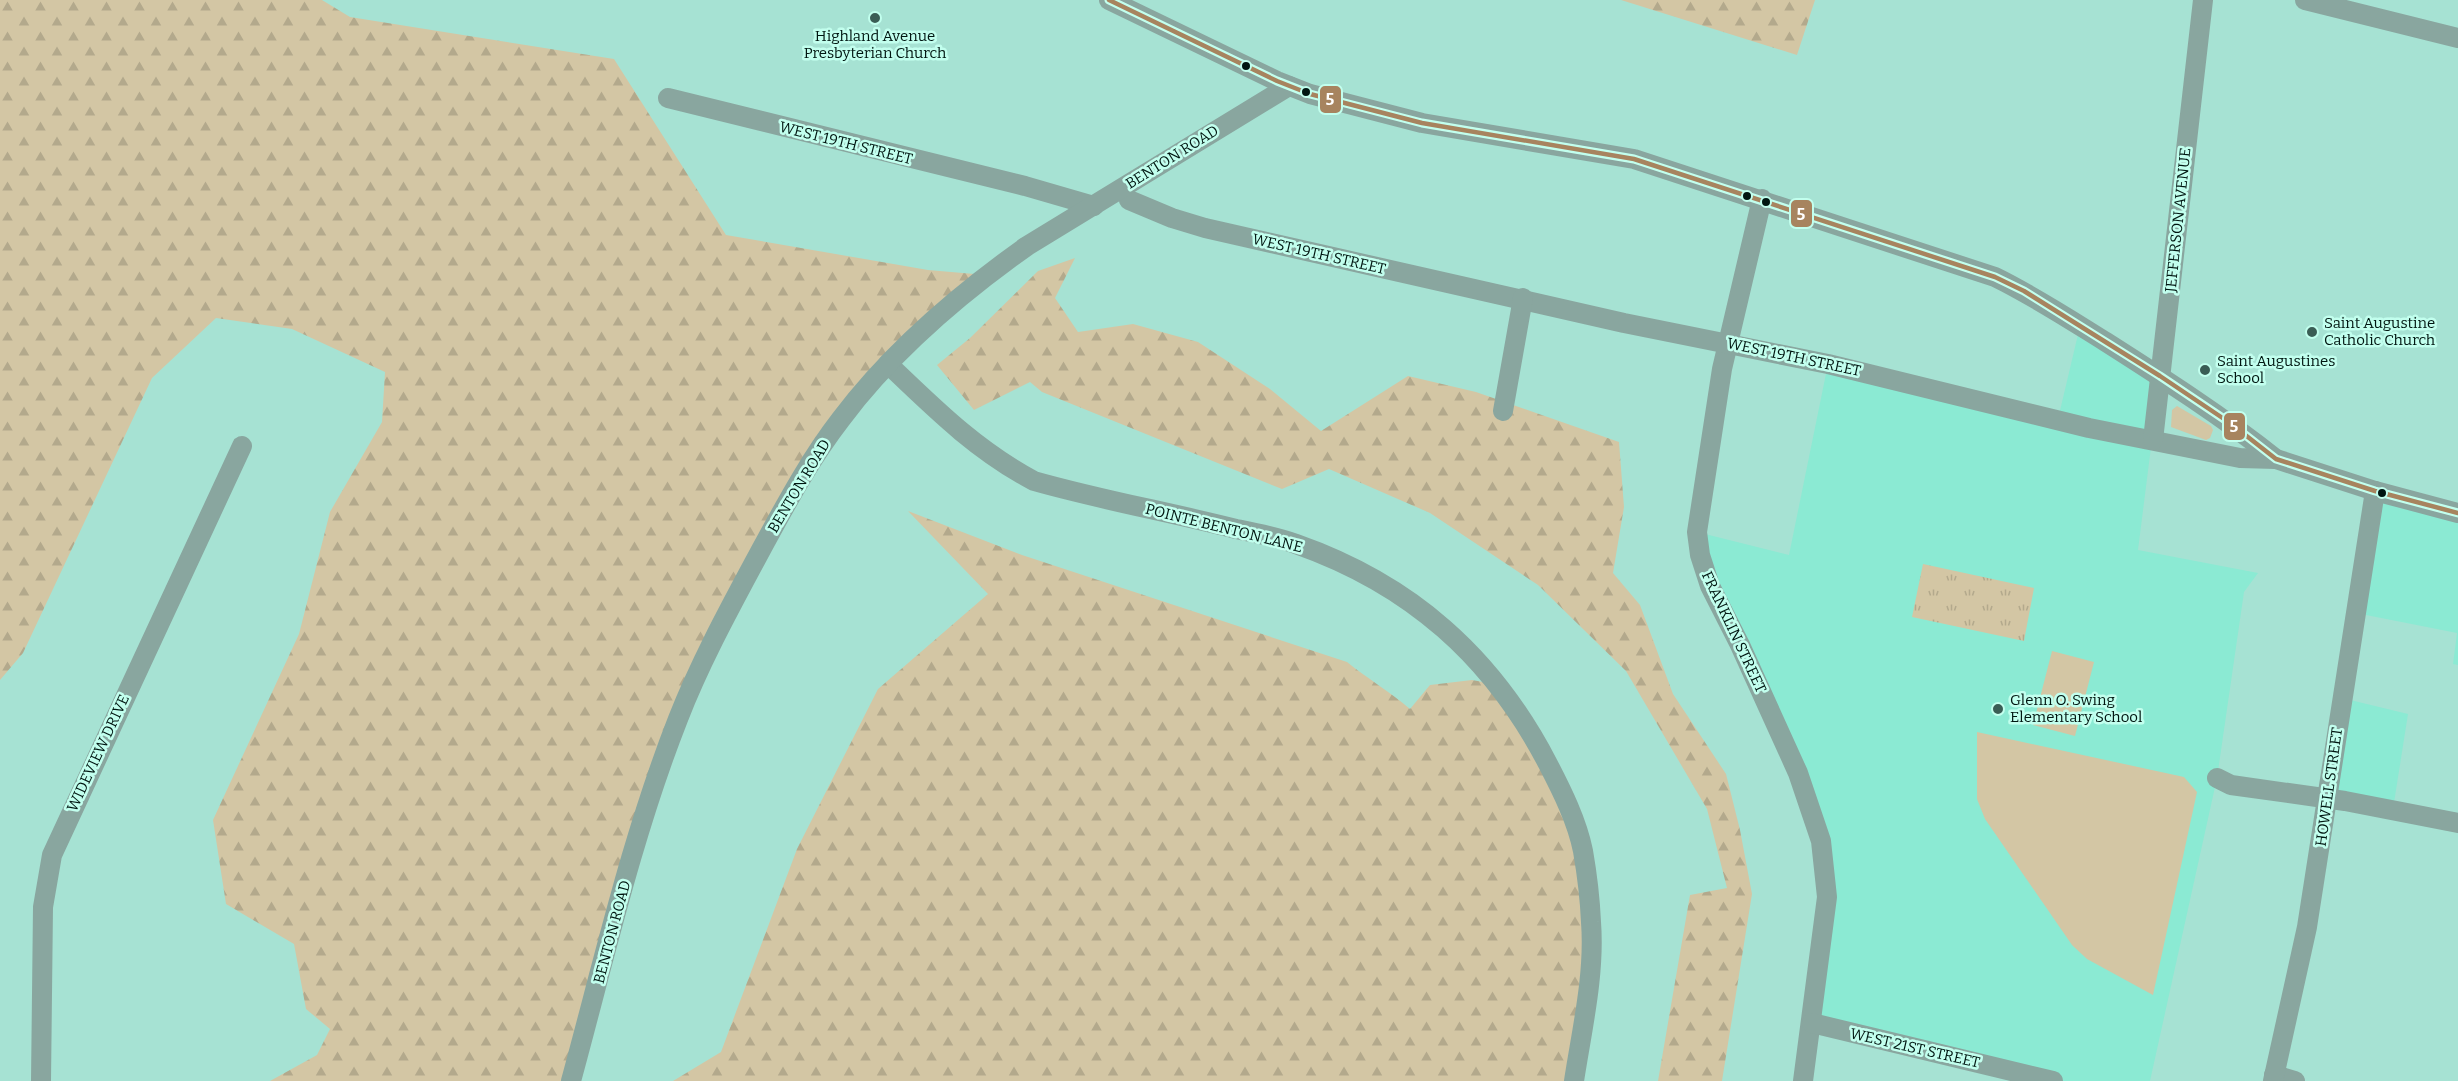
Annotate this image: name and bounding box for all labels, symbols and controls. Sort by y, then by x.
marker: Highland Avenue Presbyterian Church [868,11,882,25]
place label: Highland Avenue Presbyterian Church [804,27,947,62]
unlabelled marker [1240,60,1252,72]
line badge: 5 [1319,85,1342,114]
unlabelled marker [1300,86,1312,98]
text: 5 [1326,90,1335,109]
street label: WEST 19TH STREET [778,118,915,168]
street label: BENTON ROAD [1122,121,1222,193]
street label: JEFFERSON AVENUE [2161,147,2195,294]
unlabelled marker [1741,190,1753,202]
unlabelled marker [1760,196,1772,208]
line badge: 5 [1790,199,1813,228]
text: 5 [1797,205,1806,224]
street label: WEST 19TH STREET [1250,230,1388,278]
place label: Saint Augustine Catholic Church [2324,314,2436,349]
marker: Saint Augustine Catholic Church [2305,325,2319,339]
street label: WEST 19TH STREET [1725,334,1863,380]
place label: Saint Augustines School [2217,352,2335,387]
marker: Saint Augustines School [2198,363,2212,377]
line badge: 5 [2223,412,2246,441]
text: 5 [2230,417,2239,436]
street label: BENTON ROAD [764,436,834,536]
unlabelled marker [2376,487,2388,499]
street label: POINTE BENTON LANE [1143,500,1305,556]
street label: FRANKLIN STREET [1698,568,1770,696]
place label: Glenn O. Swing Elementary School [2010,691,2142,726]
street label: WIDEVIEW DRIVE [63,692,133,814]
marker: Glenn O. Swing Elementary School [1991,702,2005,716]
street label: HOWELL STREET [2312,726,2346,848]
street label: BENTON ROAD [590,879,634,985]
street label: WEST 21ST STREET [1848,1024,1982,1072]

